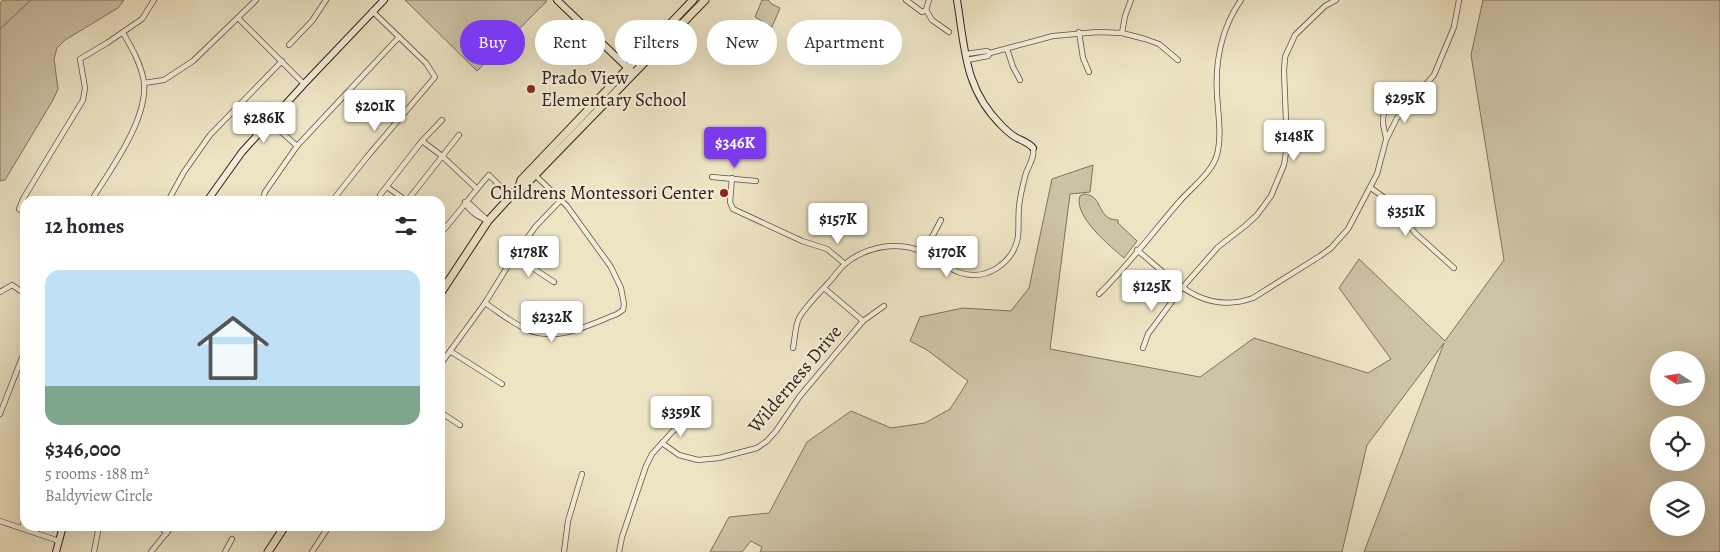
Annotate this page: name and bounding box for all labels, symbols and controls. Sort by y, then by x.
chip: Buy [460,20,525,65]
chip: Rent [535,20,605,65]
chip: Filters [615,20,697,65]
chip: New [707,20,777,65]
chip: Apartment [787,20,902,65]
place label: Prado View Elementary School [541,65,687,113]
pin: $295K [1370,82,1440,124]
marker: Prado View Elementary School [525,83,537,95]
text: $295K [1385,87,1425,109]
pin: $201K [340,90,410,132]
text: $201K [355,95,395,117]
pin: $286K [229,102,299,144]
text: $286K [244,107,284,129]
pin: $148K [1259,120,1329,162]
text: $148K [1275,125,1313,147]
pin: $346K [700,126,770,169]
text: $346K [715,132,755,154]
place label: Childrens Montessori Center [490,180,714,206]
marker: Childrens Montessori Center [718,187,730,199]
pin: $351K [1371,194,1441,237]
text: $351K [1387,200,1425,222]
pin: $157K [803,202,873,245]
text: $157K [819,208,857,230]
text: 12 homes [45,212,124,240]
icon: filters [392,212,420,240]
pin: $178K [494,236,564,278]
pin: $170K [912,236,982,278]
text: $178K [510,241,548,263]
text: $170K [928,241,966,263]
pin: $125K [1117,270,1187,312]
text: $125K [1133,275,1171,297]
pin: $232K [517,300,587,343]
icon: home [188,303,278,393]
text: $232K [532,306,572,328]
street label: Wilderness Drive [741,319,848,439]
north arrow [1650,351,1705,406]
map controls [1650,351,1705,536]
pin: $359K [646,396,716,438]
text: $359K [661,401,701,423]
button: locate [1650,416,1705,471]
text: $346,000 [45,435,121,463]
text: 5 rooms · 188 m² [45,463,149,485]
button: layers [1650,481,1705,536]
text: Baldyview Circle [45,485,153,507]

